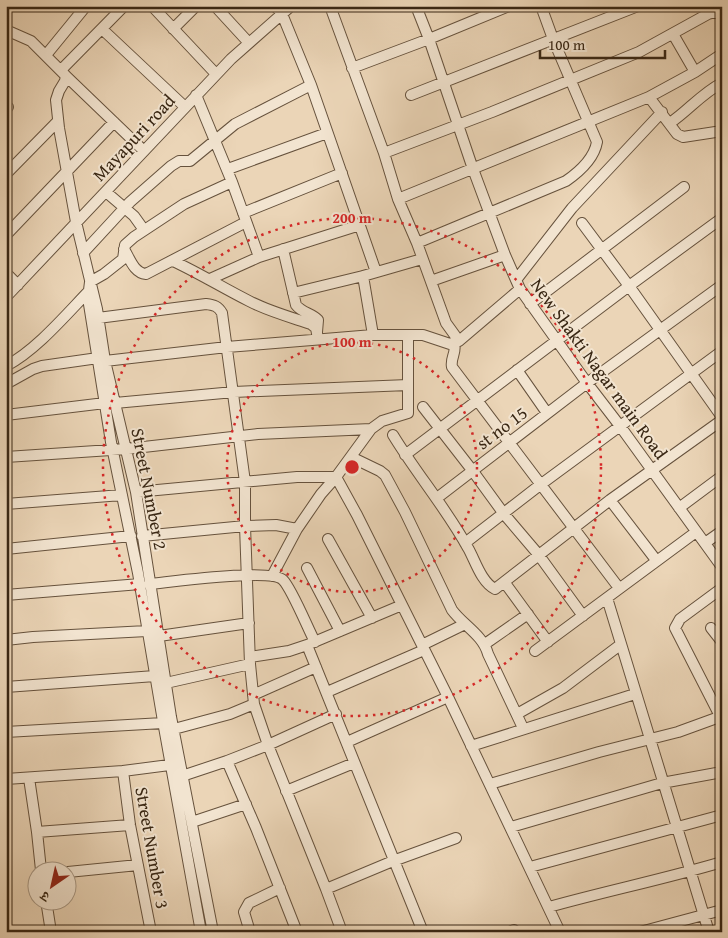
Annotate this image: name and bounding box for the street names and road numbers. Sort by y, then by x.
street label: Mayapuri road [86,88,182,187]
street label: New Shakti Nagar main Road [524,273,675,465]
street label: st no 15 [470,399,533,456]
street label: Street Number 2 [124,426,175,552]
street label: Street Number 3 [128,785,177,911]

